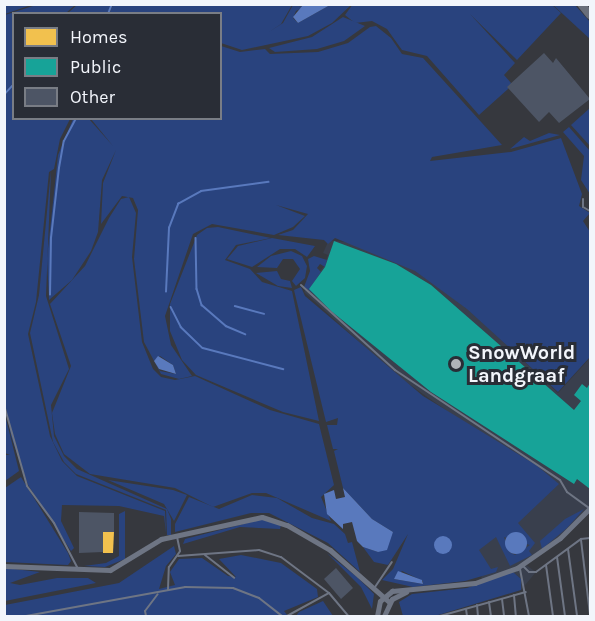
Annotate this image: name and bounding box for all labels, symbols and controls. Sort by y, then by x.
legend [12,12,222,120]
text: Homes [70,26,127,48]
text: Public [70,56,121,78]
text: Other [70,86,115,108]
place label: SnowWorld Landgraaf [468,340,575,387]
marker: SnowWorld Landgraaf [449,357,463,371]

